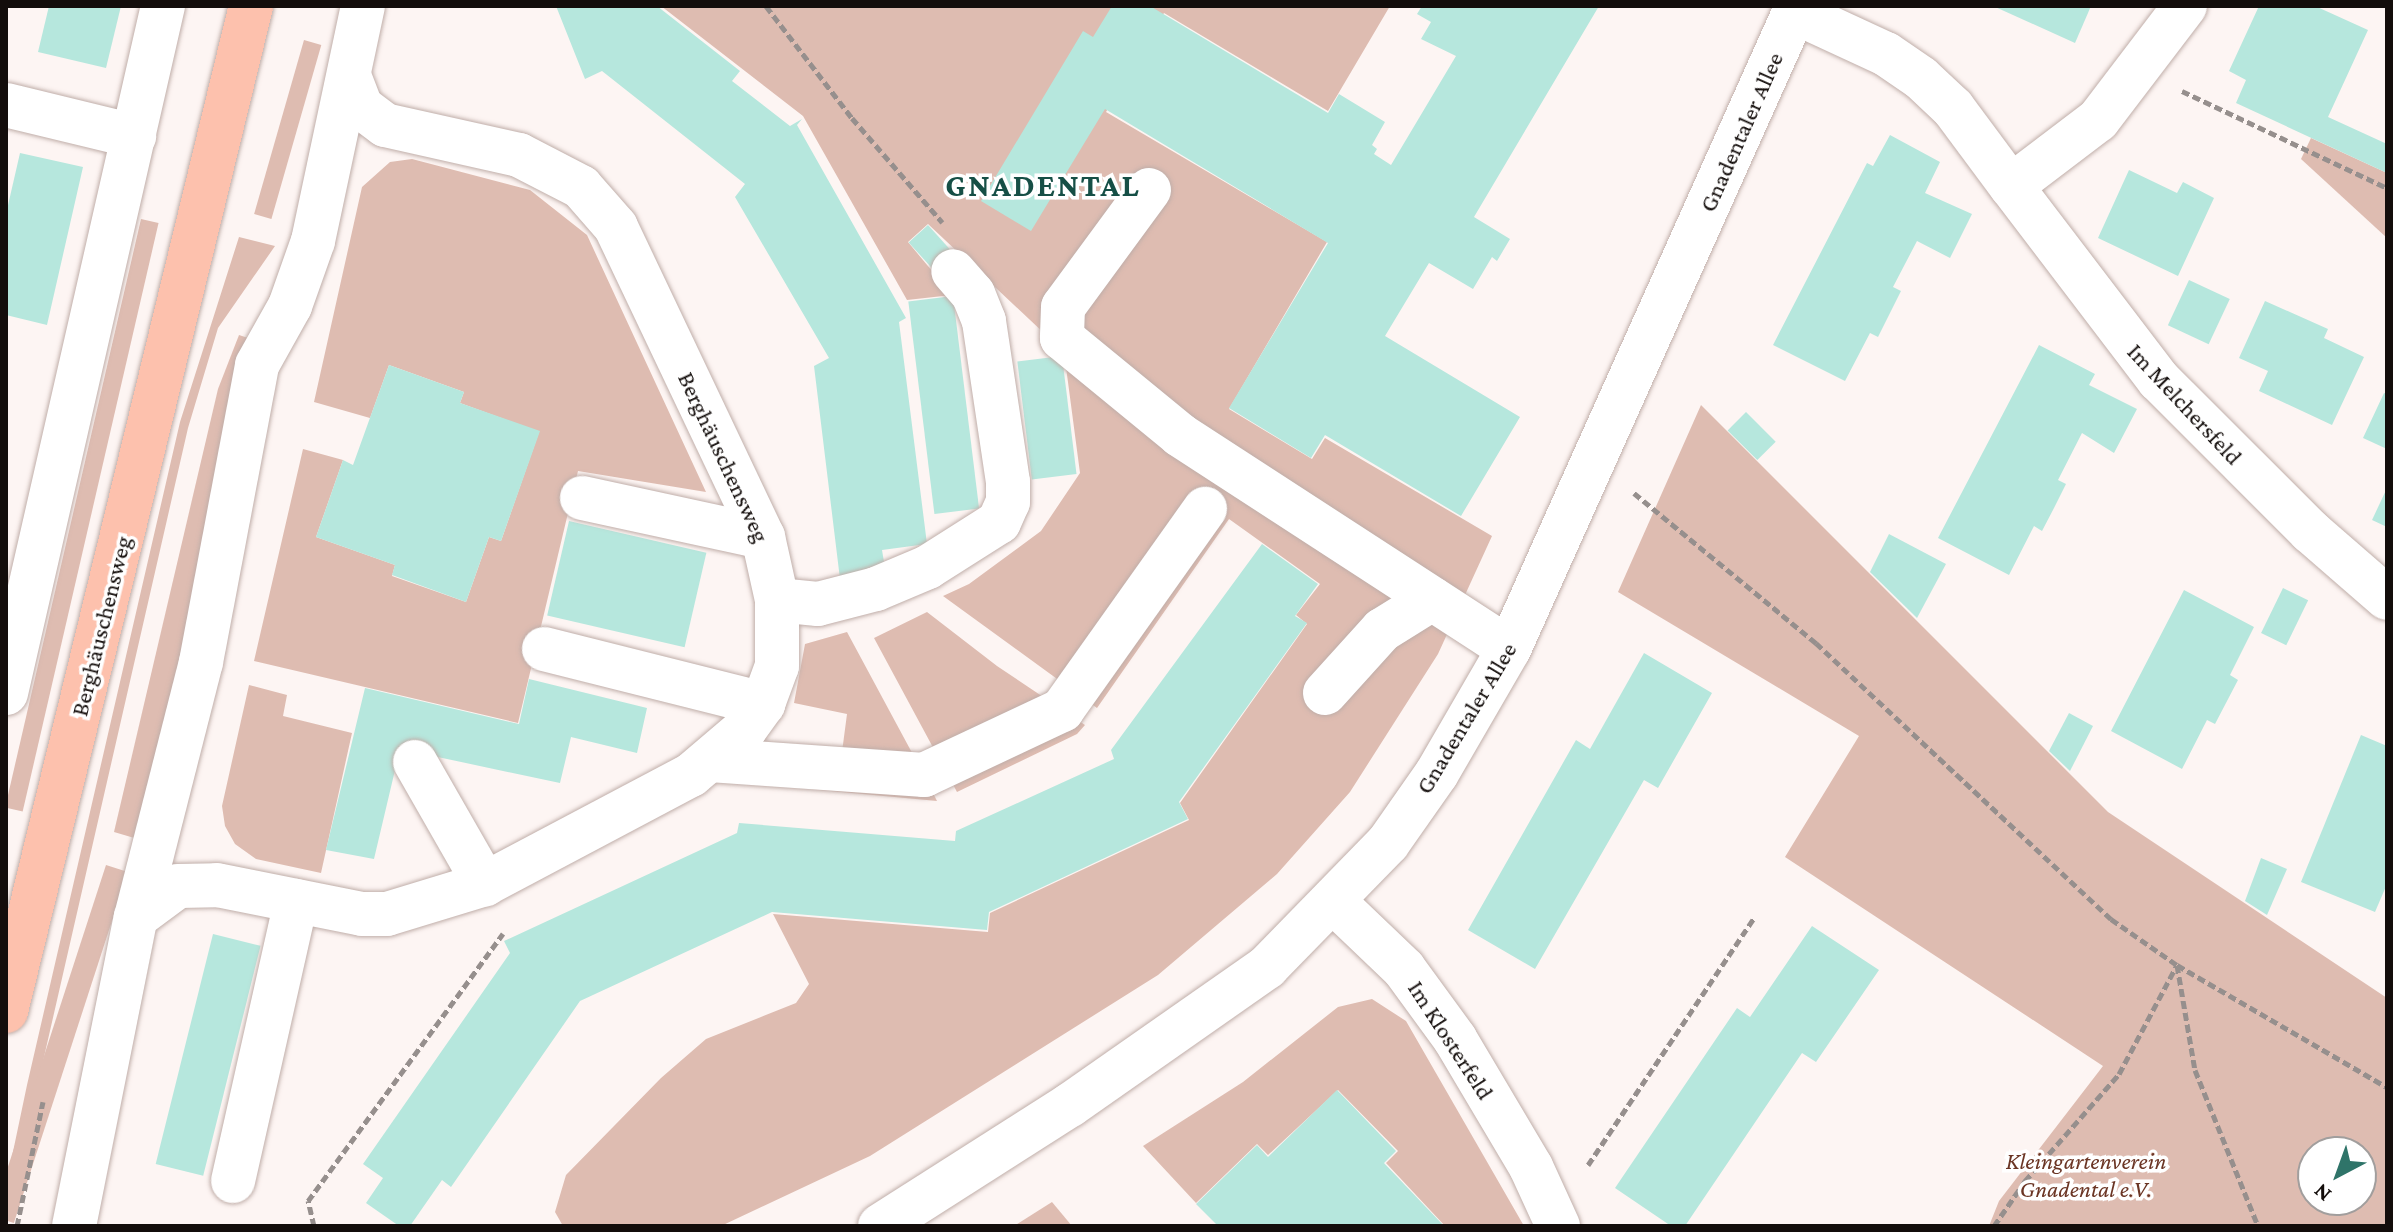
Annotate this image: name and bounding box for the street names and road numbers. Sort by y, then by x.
street label: Gnadentaler Allee [1693,48,1789,216]
street label: Im Melchersfeld [2121,337,2249,471]
street label: Berghäuschensweg [672,367,776,547]
street label: Berghäuschensweg [65,533,137,719]
street label: Gnadentaler Allee [1410,637,1522,799]
street label: Im Klosterfeld [1402,975,1500,1105]

